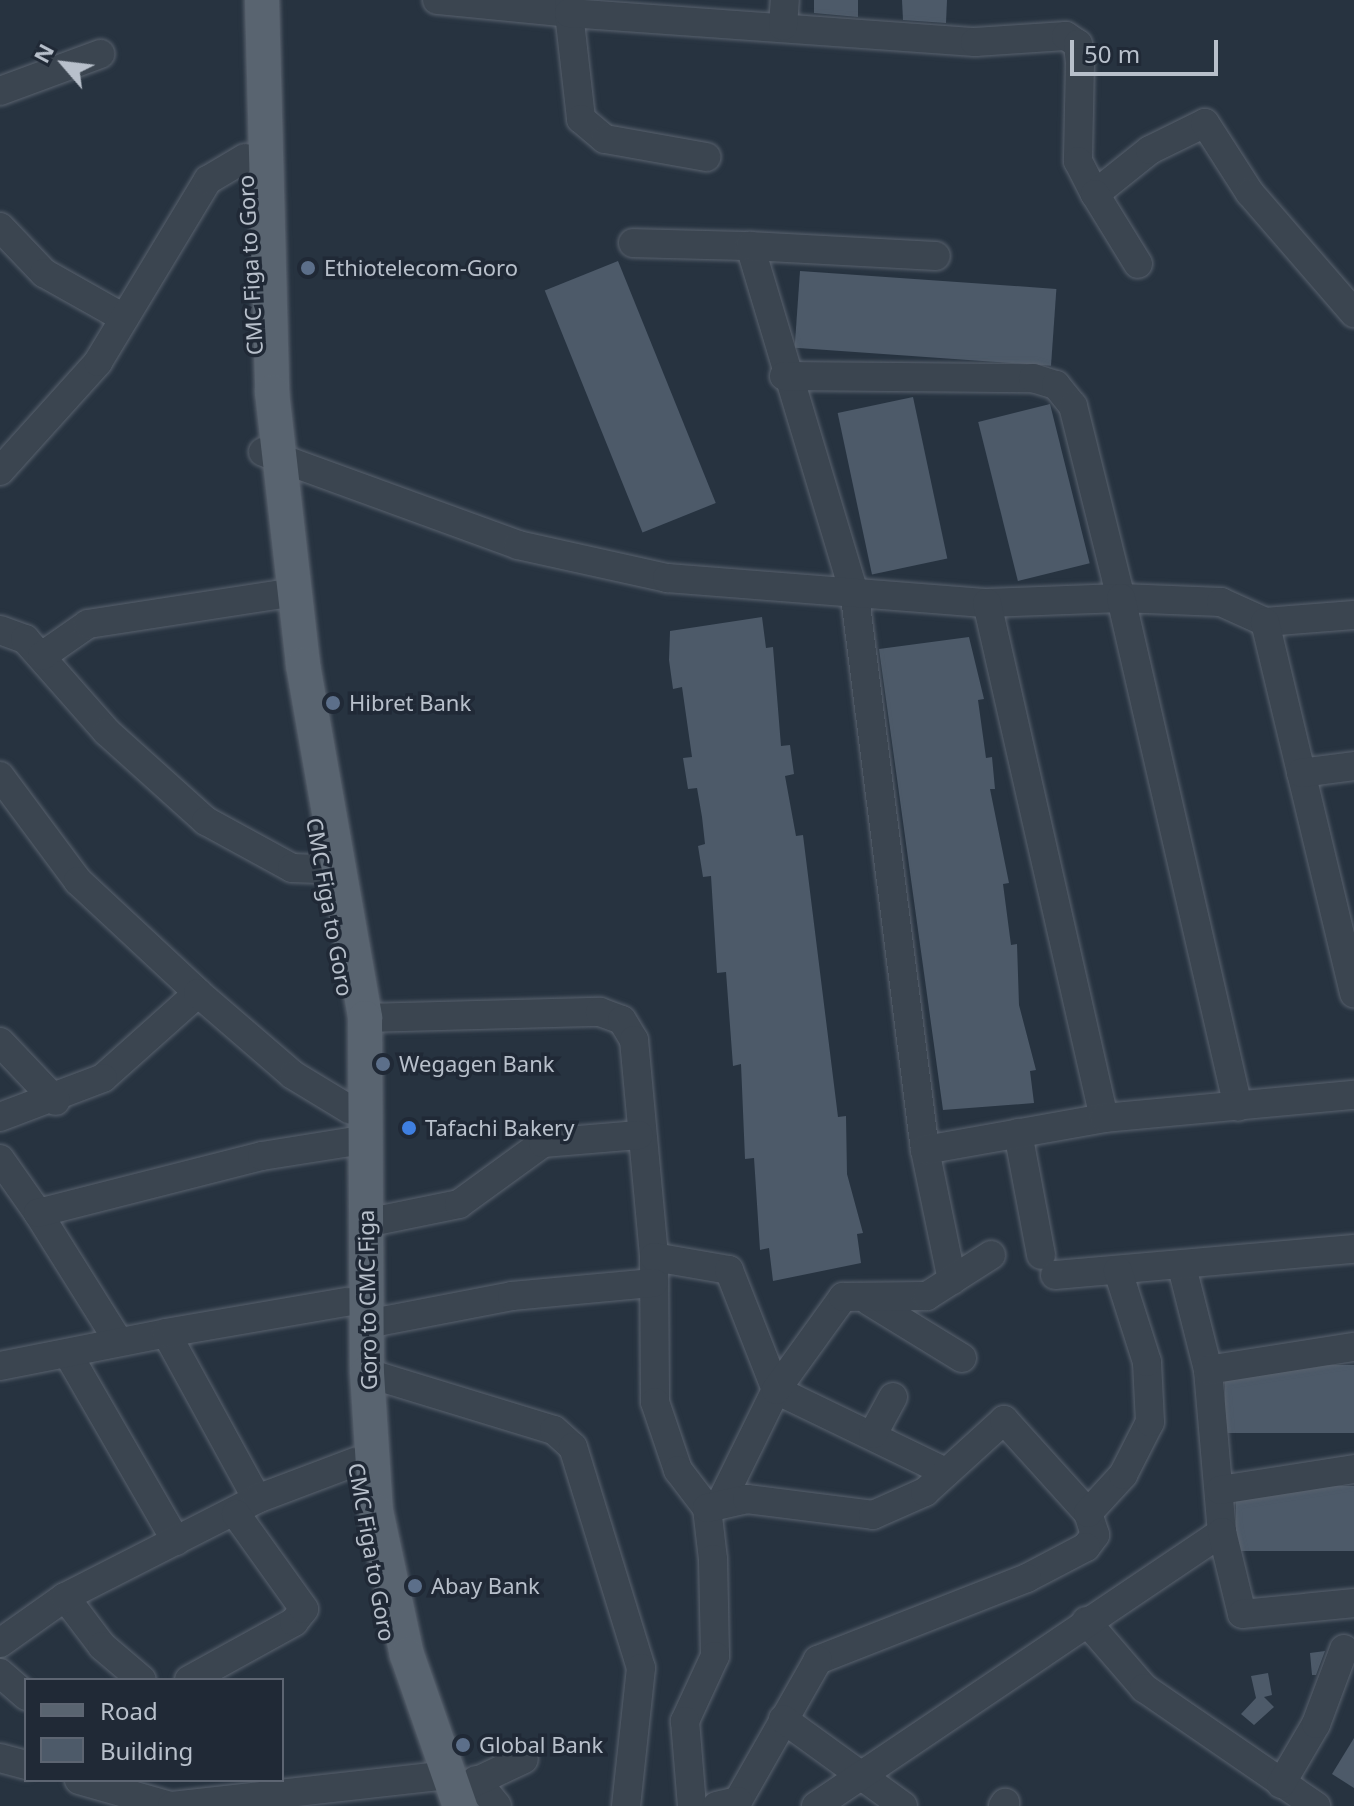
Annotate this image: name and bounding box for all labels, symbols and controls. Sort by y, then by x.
north arrow [24,24,104,104]
scale bar [1074,24,1222,74]
text: 50 m [1084,37,1140,70]
text: N [25,38,60,68]
street label: CMC Figa to Goro [232,174,268,356]
place label: Ethiotelecom-Goro [324,255,518,281]
marker: Ethiotelecom-Goro [299,259,317,277]
place label: Hibret Bank [349,690,471,716]
marker: Hibret Bank [324,694,342,712]
street label: CMC Figa to Goro [301,816,359,998]
place label: Wegagen Bank [399,1051,555,1077]
marker: Wegagen Bank [374,1055,392,1073]
place label: Tafachi Bakery [425,1115,574,1141]
marker: Tafachi Bakery [400,1119,418,1137]
street label: Goro to CMC Figa [352,1210,382,1390]
street label: CMC Figa to Goro [343,1461,401,1643]
place label: Abay Bank [431,1573,540,1599]
marker: Abay Bank [406,1577,424,1595]
legend [24,1678,284,1782]
text: Road [100,1694,158,1727]
place label: Global Bank [479,1732,603,1758]
text: Building [100,1734,193,1767]
marker: Global Bank [454,1736,472,1754]

